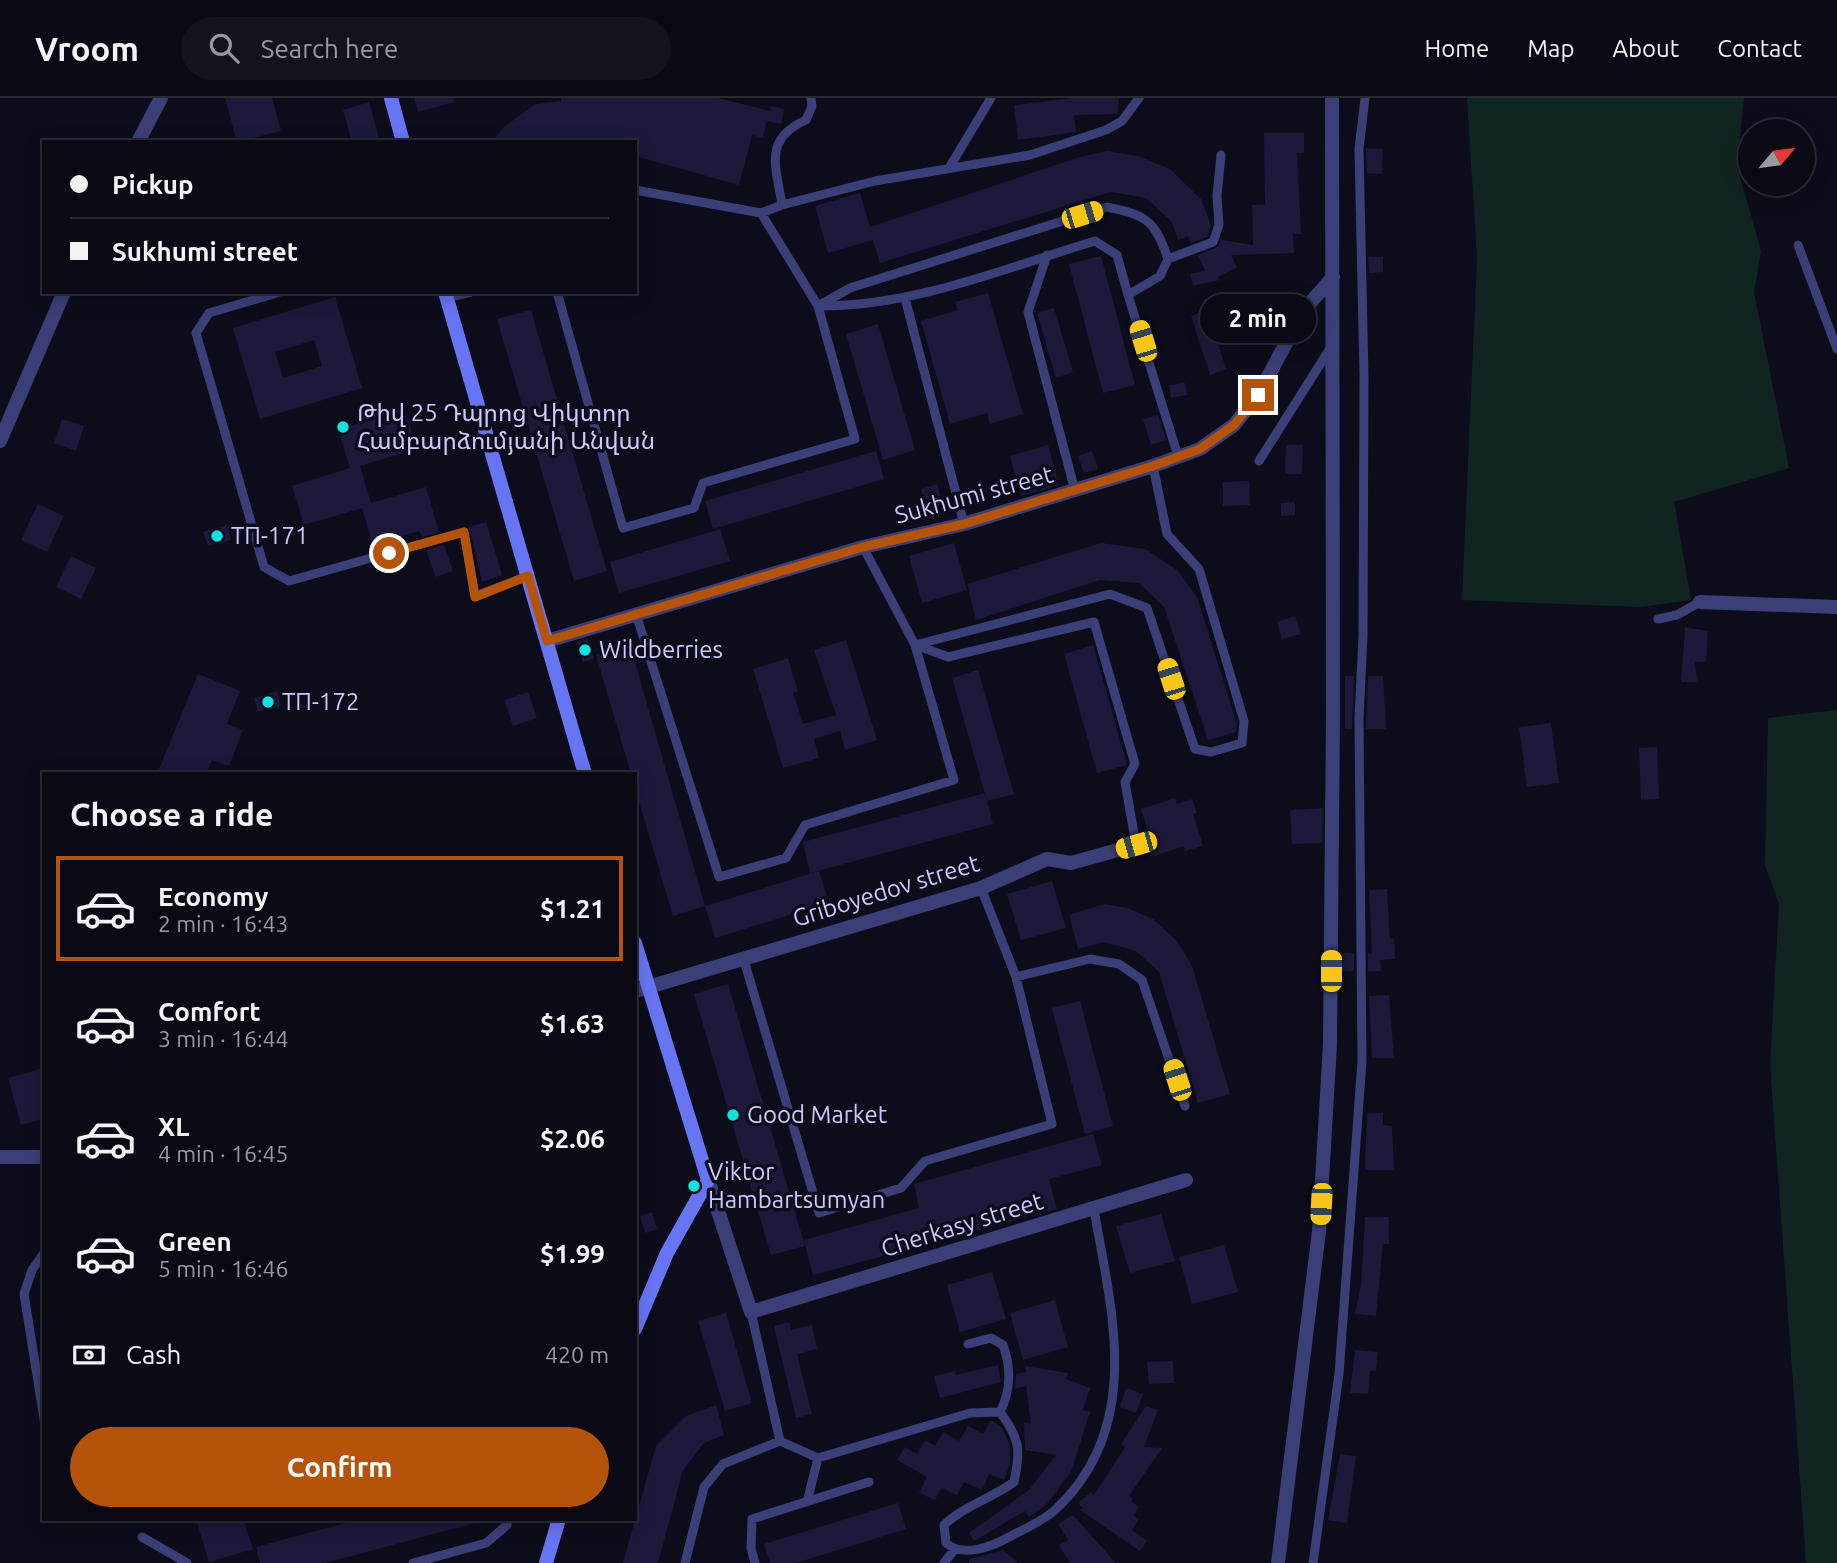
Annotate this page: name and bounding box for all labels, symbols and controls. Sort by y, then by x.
search box [181,17,671,80]
icon: search [205,29,243,67]
text: Vroom [35,30,139,67]
text: Search here [261,34,398,63]
text: Home [1424,35,1489,62]
text: Map [1527,35,1574,62]
text: About [1612,35,1679,62]
text: Contact [1717,35,1802,62]
north arrow [1738,119,1815,196]
map controls [1738,119,1815,196]
text: Pickup [112,170,194,199]
car [1059,199,1106,231]
text: Sukhumi street [112,237,298,266]
callout: 2 min [1200,294,1316,342]
text: 2 min [1229,306,1287,331]
car [1127,318,1160,364]
route end [1242,379,1274,411]
place label: Թիվ 25 Դպրոց Վիկտոր Համբարձումյանի Անվան [357,399,655,455]
marker: Թիվ 25 Դպրոց Վիկտոր Համբարձումյանի Անվան [335,419,351,435]
street label: Sukhumi street [892,460,1056,529]
place label: ТП-171 [231,522,308,549]
marker: ТП-171 [209,528,225,544]
route start [373,537,405,569]
place label: Wildberries [599,636,723,663]
marker: Wildberries [577,642,593,658]
car [1155,656,1188,702]
place label: ТП-172 [282,688,359,715]
marker: ТП-172 [260,694,276,710]
text: Choose a ride [70,796,273,832]
car [1113,829,1160,861]
street label: Griboyedov street [789,849,983,932]
icon: car [74,877,137,940]
text: Economy [158,882,268,911]
text: $1.21 [540,894,605,923]
text: 2 min · 16:43 [158,911,289,936]
car [1321,950,1342,992]
icon: car [74,992,137,1055]
text: Comfort [158,997,261,1026]
text: $1.63 [540,1009,605,1038]
text: 3 min · 16:44 [158,1026,289,1051]
car [1161,1057,1194,1103]
place label: Good Market [747,1101,888,1128]
icon: car [74,1107,137,1170]
marker: Good Market [725,1107,741,1123]
text: XL [158,1112,189,1141]
text: $2.06 [540,1124,605,1153]
text: 4 min · 16:45 [158,1141,289,1166]
place label: Viktor Hambartsumyan [708,1158,885,1213]
marker: Viktor Hambartsumyan [686,1178,702,1194]
car [1310,1182,1333,1226]
street label: Cherkasy street [878,1187,1046,1262]
icon: car [74,1222,137,1285]
text: Green [158,1227,232,1256]
text: $1.99 [540,1239,605,1268]
text: 5 min · 16:46 [158,1256,289,1281]
icon: cash [70,1336,108,1374]
text: Cash [126,1340,181,1369]
text: 420 m [545,1342,609,1367]
button: Confirm [70,1427,609,1507]

